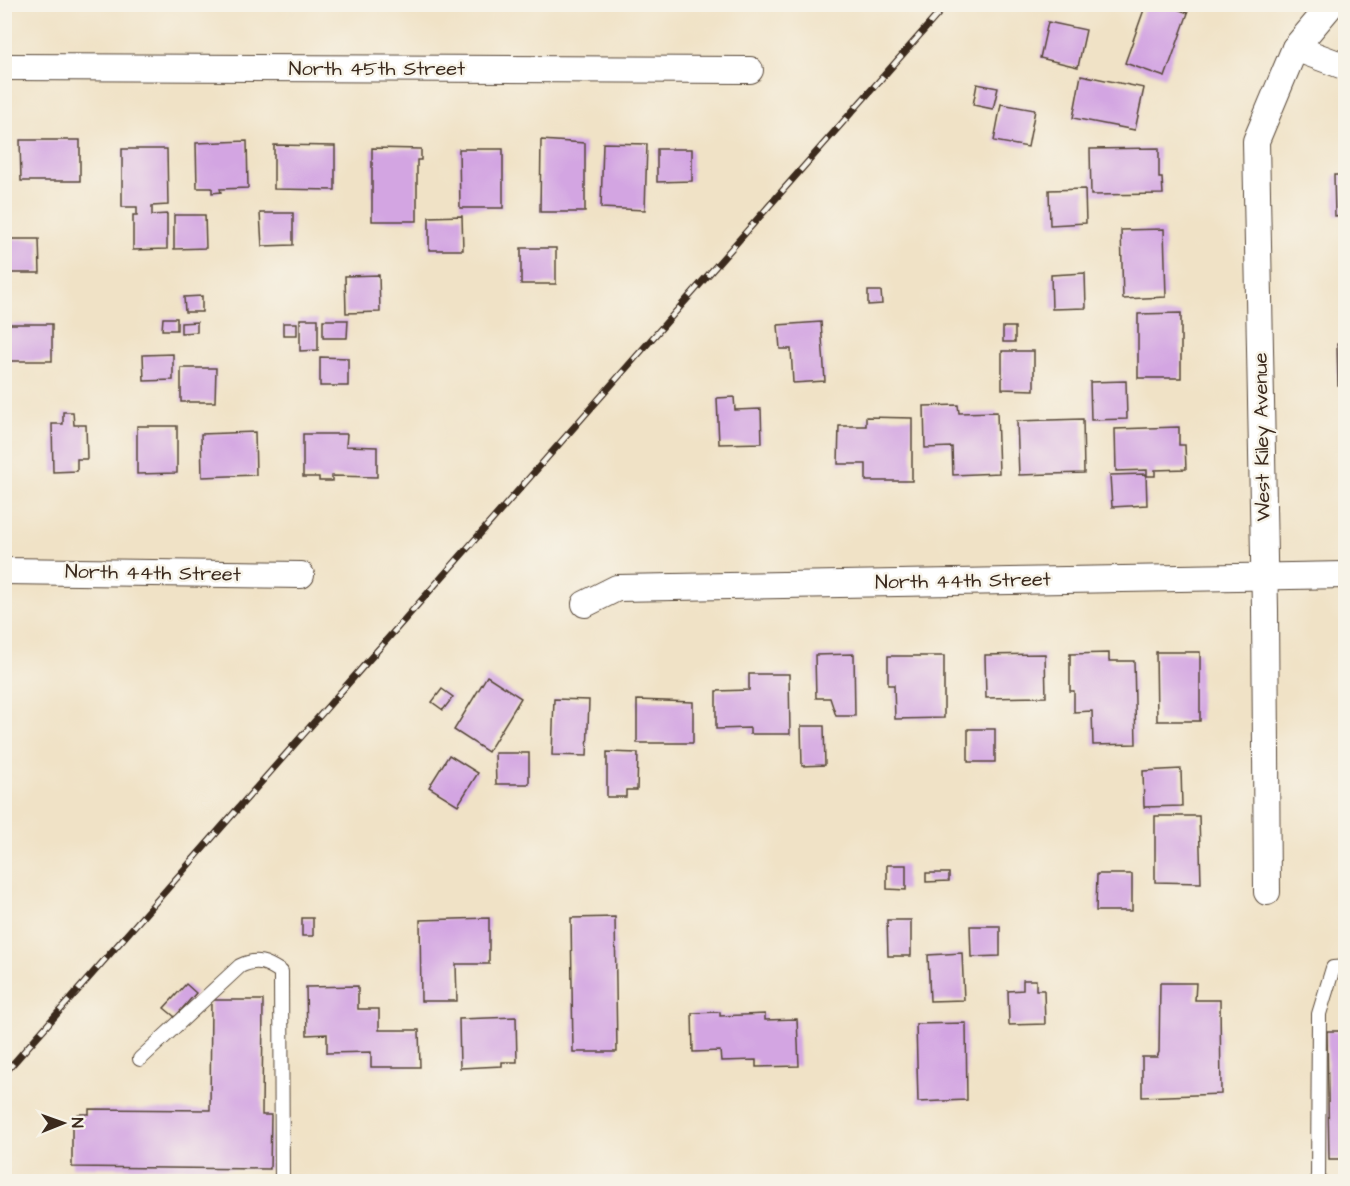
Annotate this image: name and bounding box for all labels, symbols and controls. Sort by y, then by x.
street label: North 45th Street [289,55,465,83]
street label: West Kiley Avenue [1247,352,1278,522]
street label: North 44th Street [65,557,241,589]
street label: North 44th Street [875,565,1051,597]
north arrow [33,1093,93,1153]
text: N [66,1118,88,1128]

